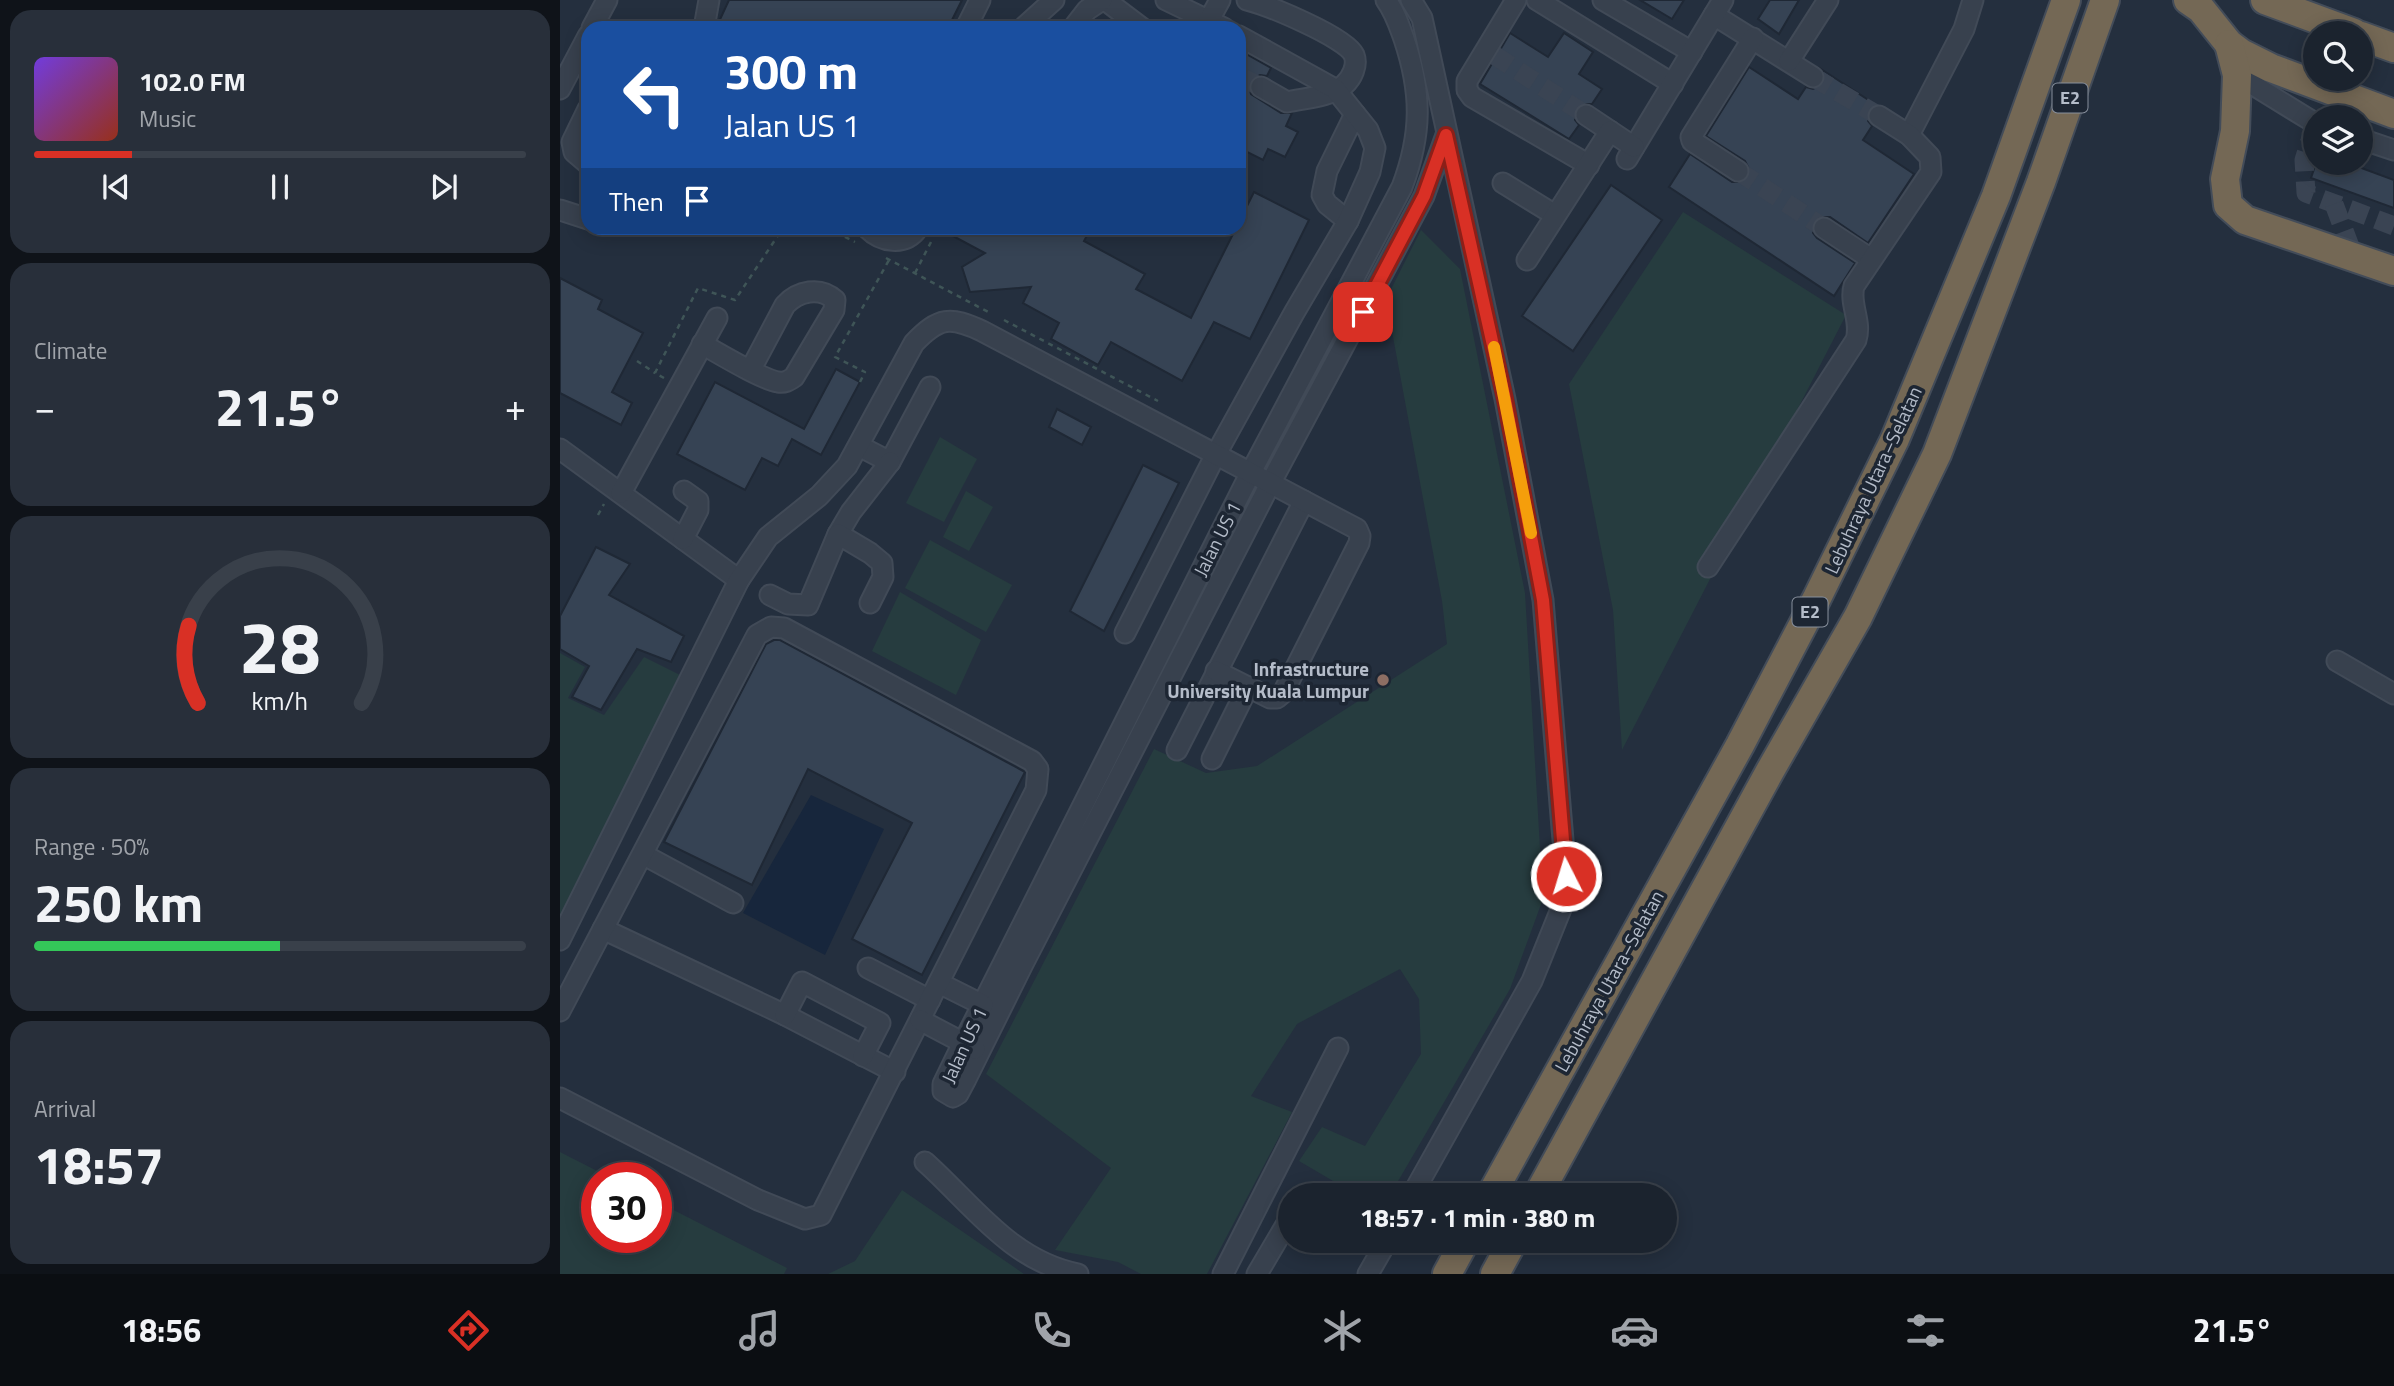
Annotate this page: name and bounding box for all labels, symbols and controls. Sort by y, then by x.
map controls [2303,21,2373,175]
button: search [2303,21,2373,91]
text: 300 m [724,33,858,108]
icon: left [609,49,700,140]
text: 102.0 FM [139,62,246,101]
road number: E2 [2052,84,2088,113]
text: Music [139,101,196,136]
text: Jalan US 1 [724,101,860,149]
button: layers [2303,105,2373,175]
icon: previous [97,168,135,206]
icon: pause [261,168,299,206]
icon: next [425,168,463,206]
text: Then [609,182,664,221]
icon: arrive [678,182,716,220]
pin [1333,282,1393,342]
icon: arrive [1344,293,1382,331]
text: Climate [34,333,107,368]
text: 21.5° [215,367,345,446]
text: − [34,378,55,436]
text: + [505,378,526,436]
street label: Lebuhraya Utara–Selatan [1816,381,1929,578]
street label: Jalan US 1 [1185,496,1248,581]
text: 28 [239,591,321,701]
road number: E2 [1792,598,1828,626]
place label: Infrastructure University Kuala Lumpur [1167,654,1369,705]
marker: Infrastructure University Kuala Lumpur [1375,672,1391,688]
text: km/h [252,682,308,720]
text: Range · 50% [34,829,149,864]
position arrow [1529,839,1603,913]
text: 250 km [34,863,203,942]
street label: Lebuhraya Utara–Selatan [1546,885,1671,1077]
street label: Jalan US 1 [933,1002,994,1087]
text: Arrival [34,1091,96,1126]
text: 18:57 [34,1125,164,1204]
speed limit sign: 30 [581,1162,672,1253]
text: 18:57 · 1 min · 380 m [1360,1198,1595,1237]
text: 18:56 [121,1306,201,1354]
icon: directions [444,1306,493,1355]
icon: music [735,1306,784,1355]
icon: phone [1027,1306,1076,1355]
icon: climate [1318,1306,1367,1355]
icon: car [1610,1306,1659,1355]
icon: filters [1901,1306,1950,1355]
text: 21.5° [2193,1306,2273,1354]

